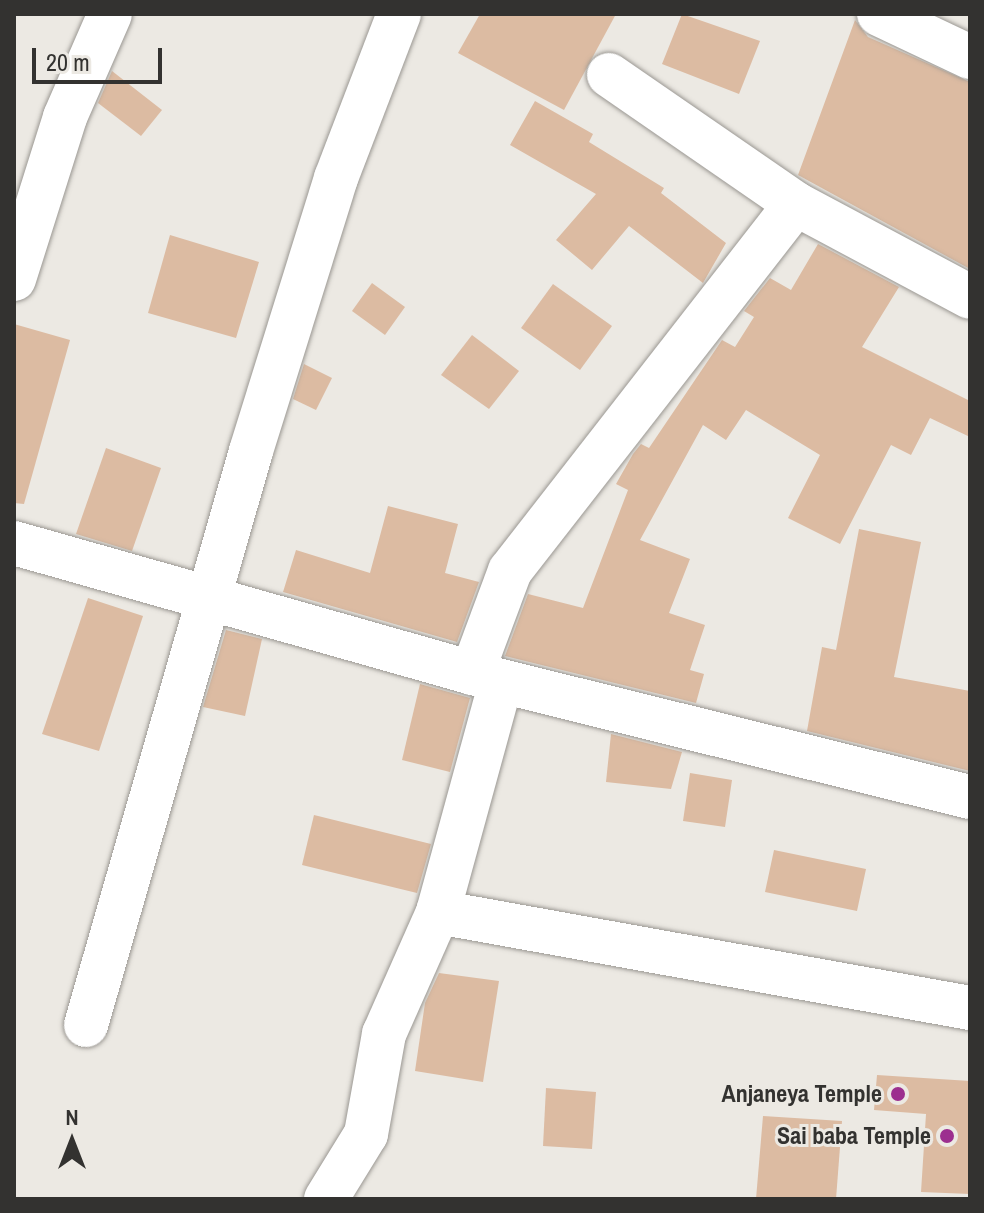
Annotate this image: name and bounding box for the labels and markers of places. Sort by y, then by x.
place label: Anjaneya Temple [722,1080,882,1108]
marker: Anjaneya Temple [889,1085,907,1103]
place label: Sai baba Temple [777,1122,931,1150]
marker: Sai baba Temple [938,1127,956,1145]

